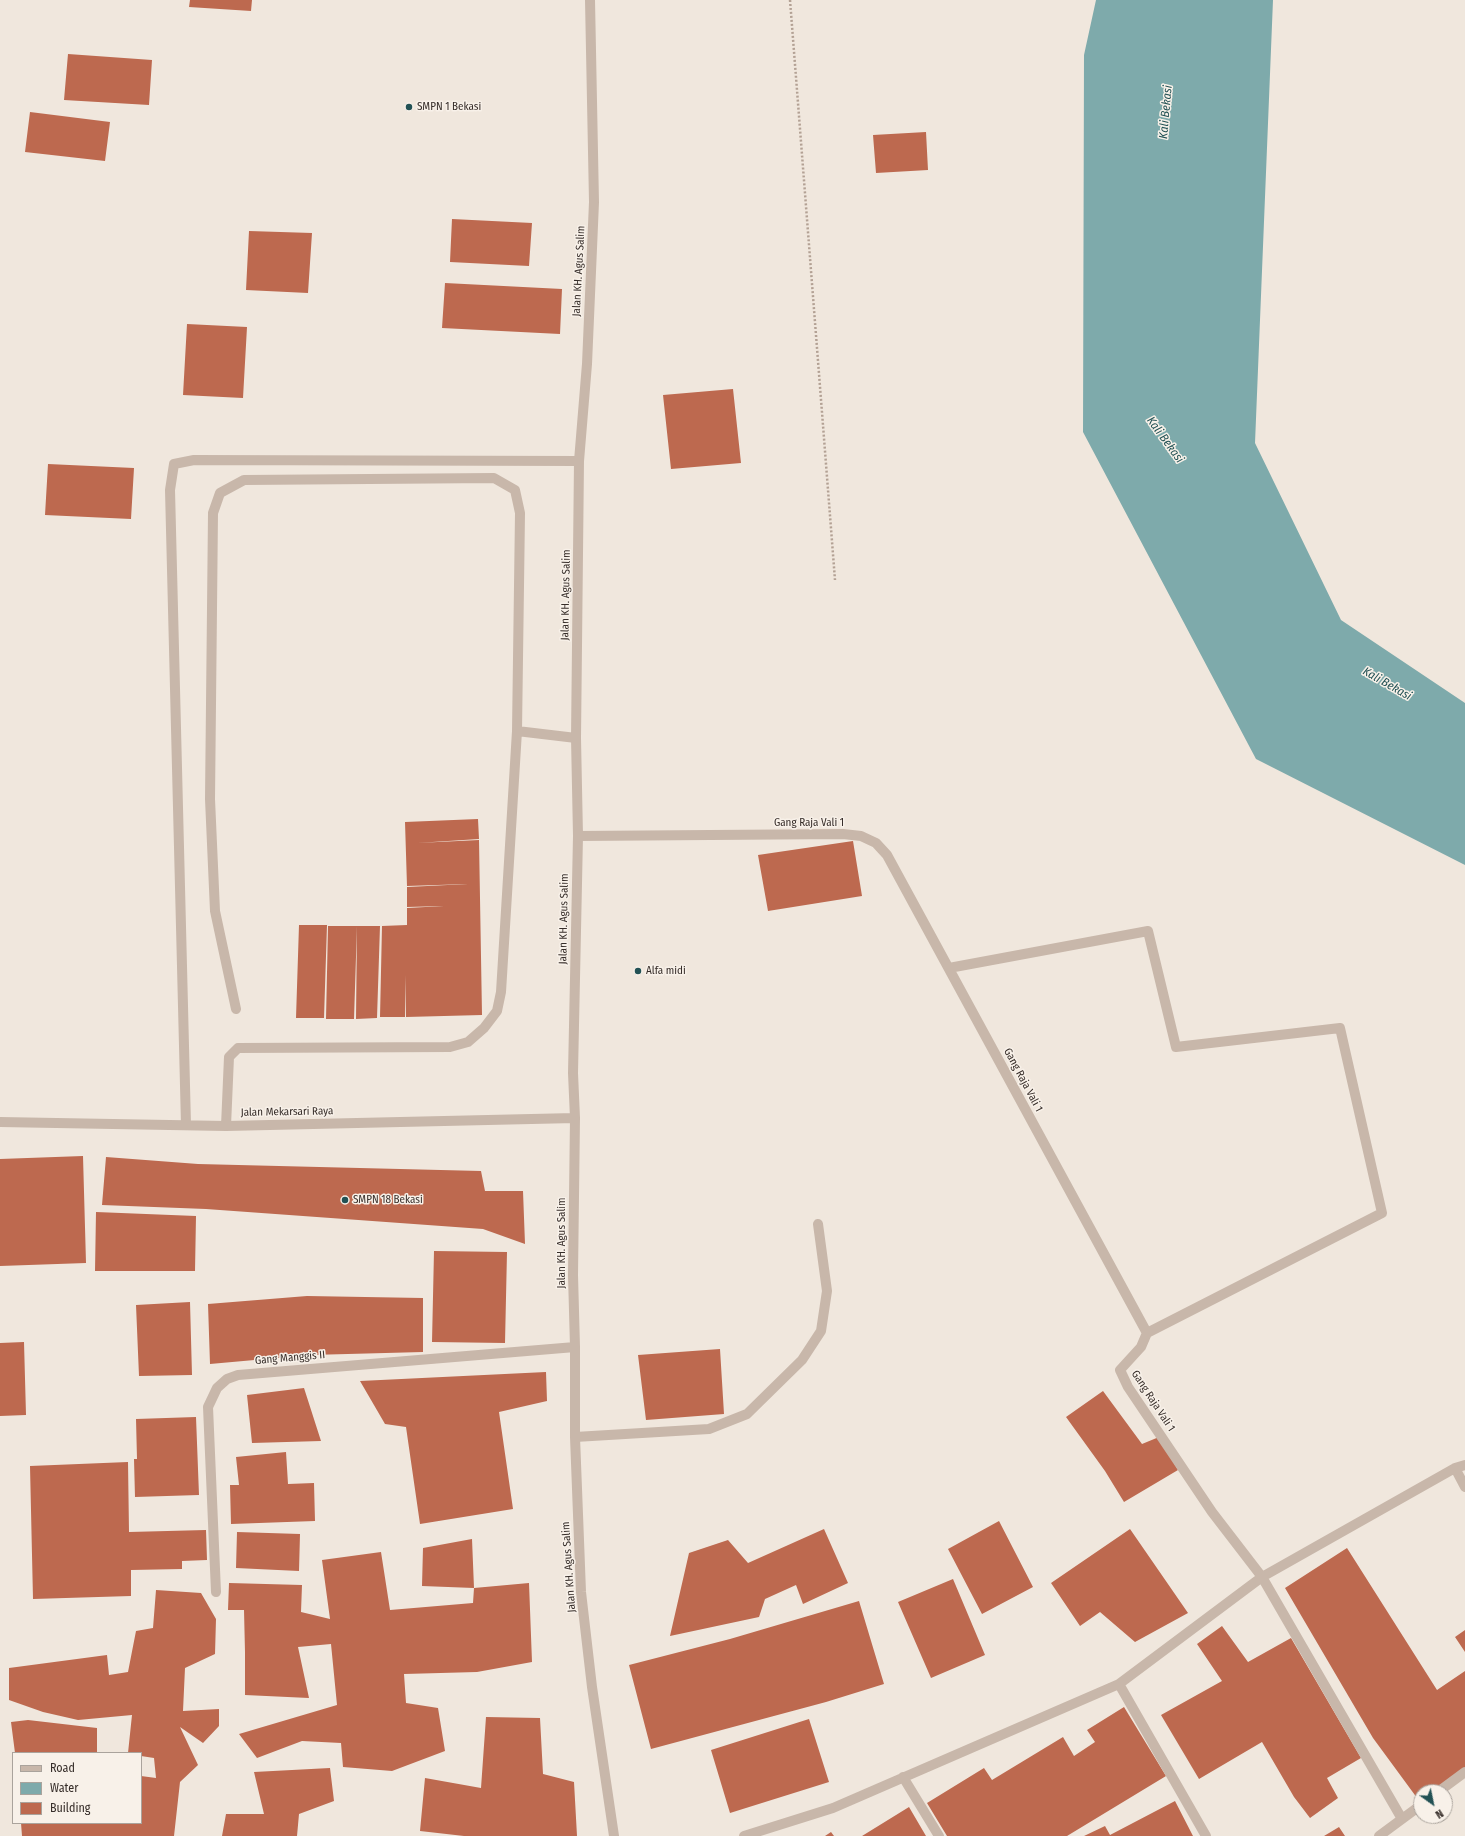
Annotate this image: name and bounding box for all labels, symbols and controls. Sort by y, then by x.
water label: Kali Bekasi [1156,85,1176,139]
place label: SMPN 1 Bekasi [417,100,481,114]
marker: SMPN 1 Bekasi [404,102,414,112]
street label: Jalan KH. Agus Salim [570,225,588,317]
water label: Kali Bekasi [1143,414,1187,466]
street label: Jalan KH. Agus Salim [559,549,573,641]
water label: Kali Bekasi [1360,664,1414,704]
street label: Gang Raja Vali 1 [774,816,844,830]
street label: Jalan KH. Agus Salim [557,873,571,965]
place label: Alfa midi [646,964,686,978]
marker: Alfa midi [633,966,643,976]
street label: Gang Raja Vali 1 [1001,1046,1045,1114]
street label: Jalan Mekarsari Raya [241,1105,333,1119]
place label: SMPN 18 Bekasi [353,1193,423,1207]
marker: SMPN 18 Bekasi [340,1195,350,1205]
street label: Jalan KH. Agus Salim [555,1197,569,1289]
street label: Gang Manggis II [254,1348,326,1368]
street label: Gang Raja Vali 1 [1128,1368,1178,1434]
street label: Jalan KH. Agus Salim [559,1521,579,1613]
legend [12,1752,142,1824]
text: Road [50,1761,75,1775]
text: Water [50,1781,78,1795]
north arrow [1413,1784,1453,1824]
text: Building [50,1801,90,1815]
text: N [1433,1806,1446,1821]

